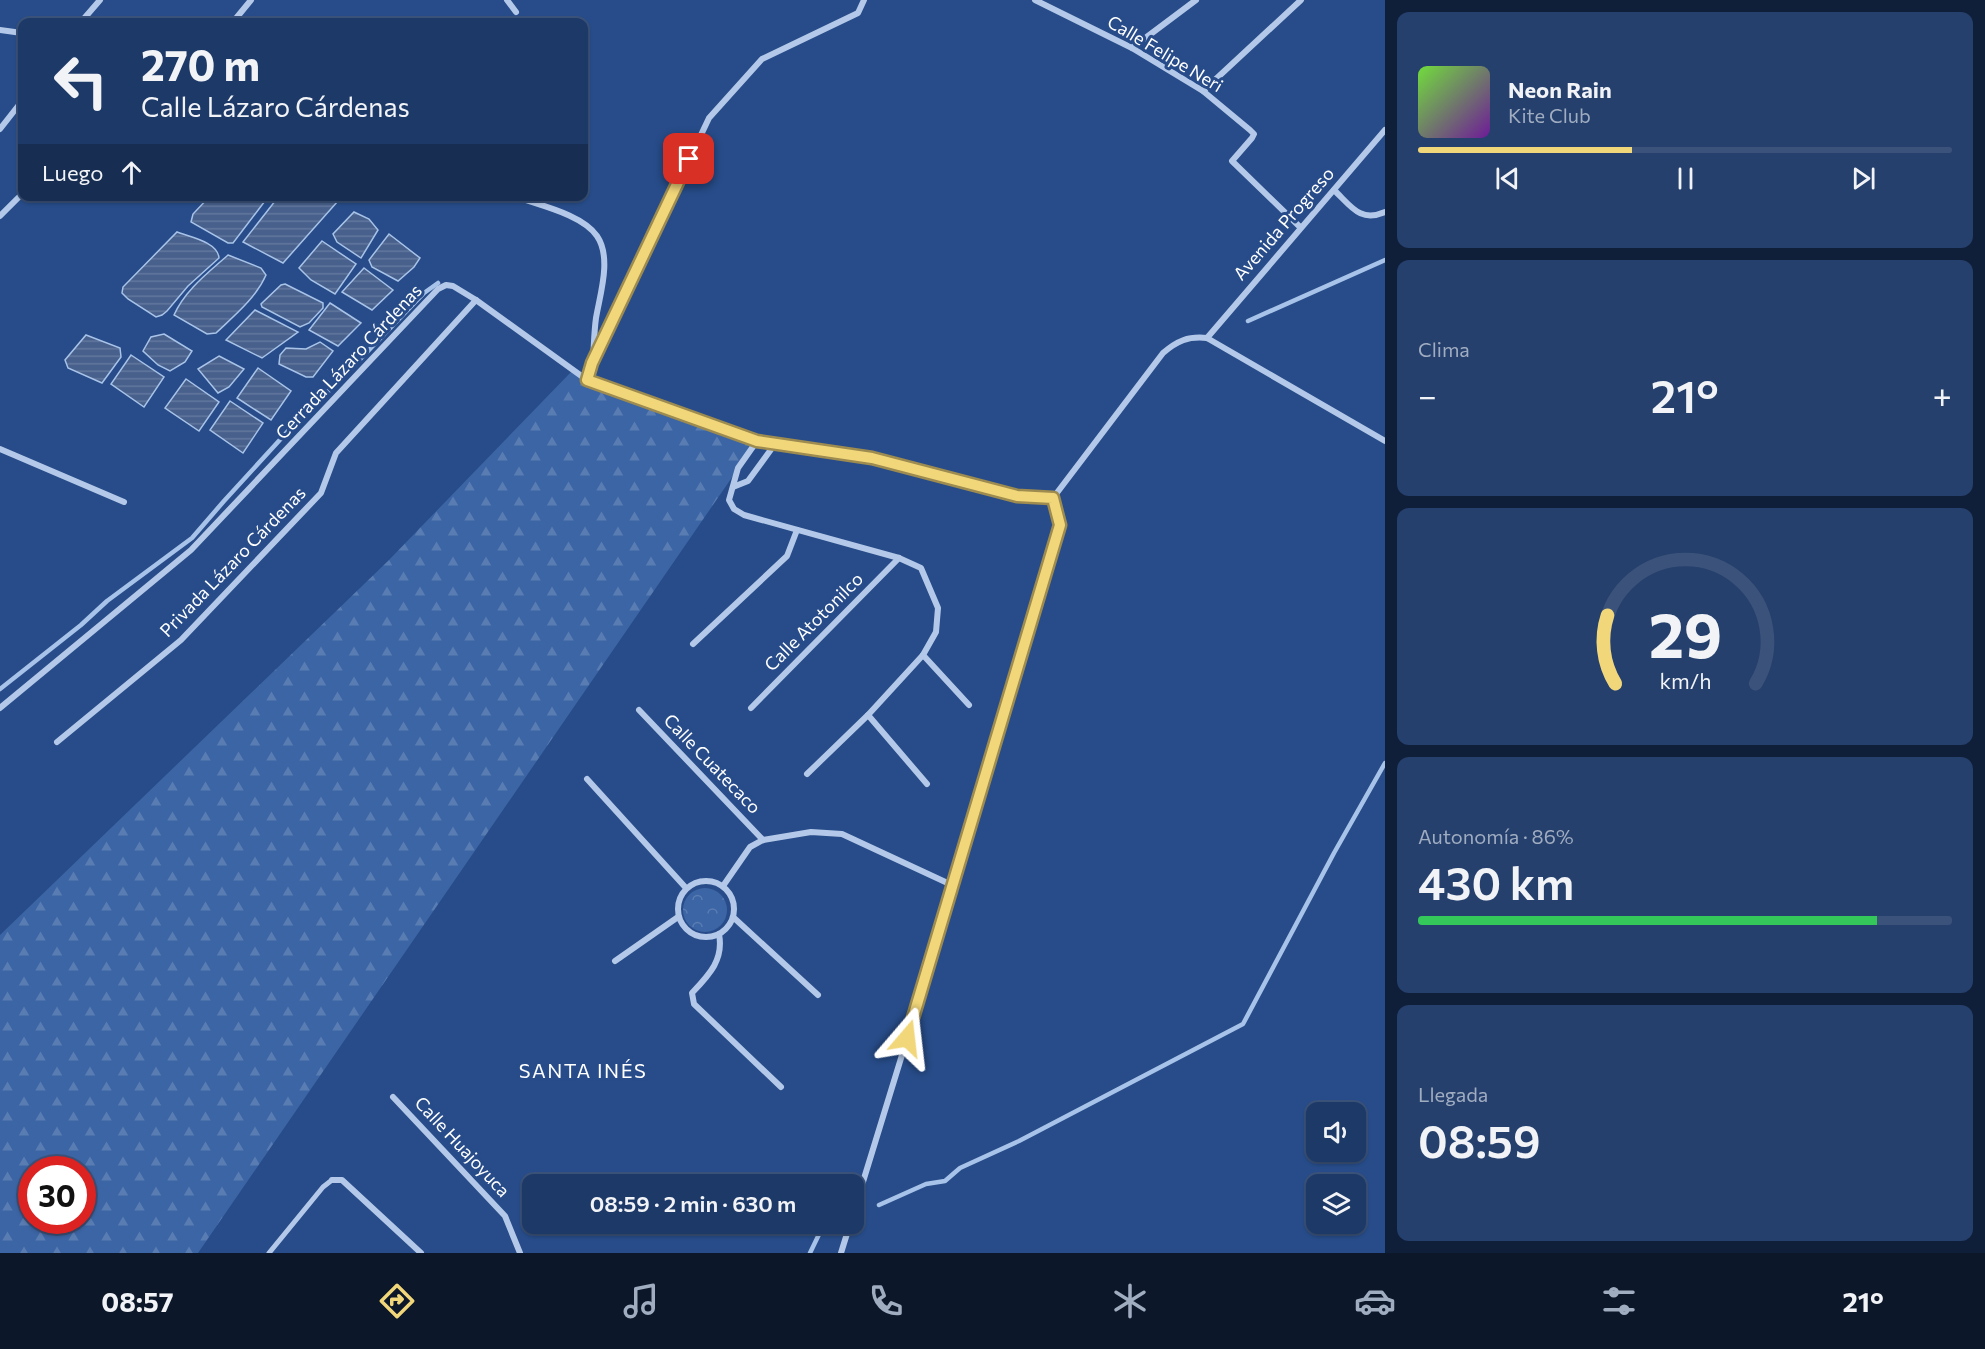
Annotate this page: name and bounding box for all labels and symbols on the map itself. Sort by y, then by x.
street label: Calle Felipe Neri [1104,10,1227,96]
pin [663,133,714,184]
street label: Avenida Progreso [1228,162,1338,284]
street label: Cerrada Lázaro Cárdenas [271,279,426,443]
street label: Privada Lázaro Cárdenas [155,482,310,641]
street label: Calle Atotonilco [759,567,867,675]
street label: Calle Cuatecaco [660,709,766,818]
position arrow [875,1006,939,1070]
district label: SANTA INÉS [519,1058,647,1082]
street label: Calle Huajoyuca [411,1091,515,1201]
speed limit sign: 30 [18,1156,96,1234]

